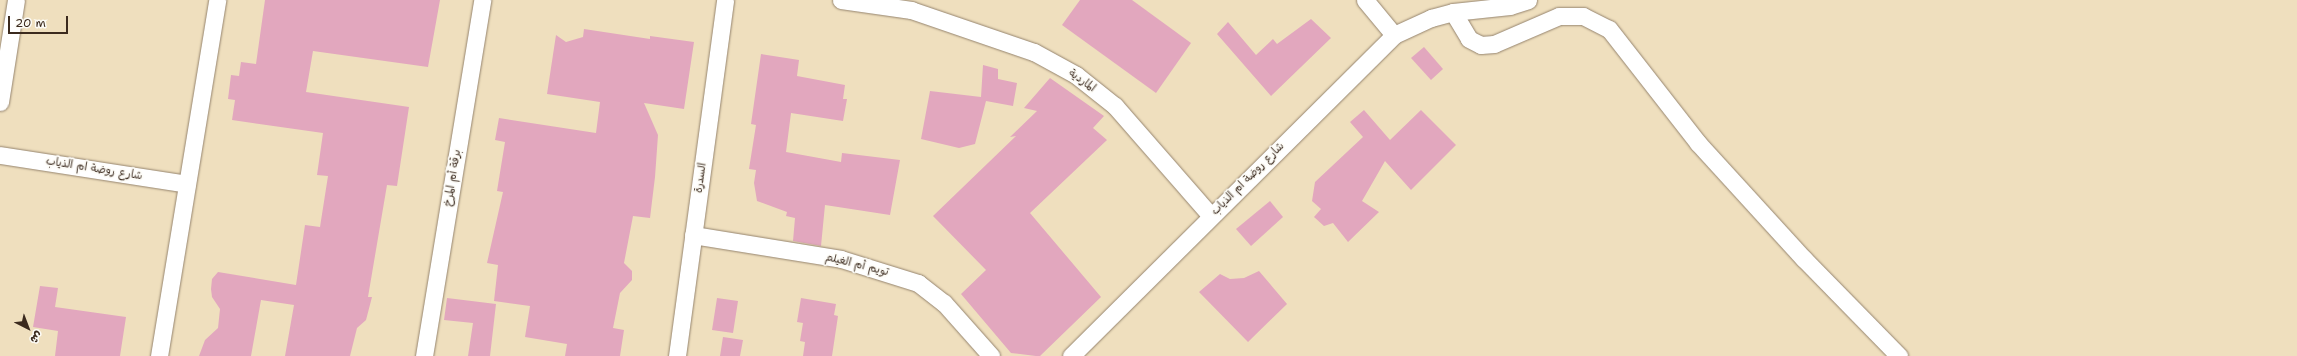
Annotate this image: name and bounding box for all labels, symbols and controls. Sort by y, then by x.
scale bar [10,8,70,34]
text: 20 m [15,15,46,31]
street label: الماردية [1066,67,1098,95]
street label: شارع روضة ام الذياب [1209,140,1287,218]
street label: برقة أم المرخ [442,149,464,207]
street label: شارع روضة ام الذياب [45,155,143,183]
street label: السدرة [692,162,710,194]
street label: تويم أم الغيلم [824,251,890,279]
north arrow [8,308,48,348]
text: ش [27,328,46,347]

